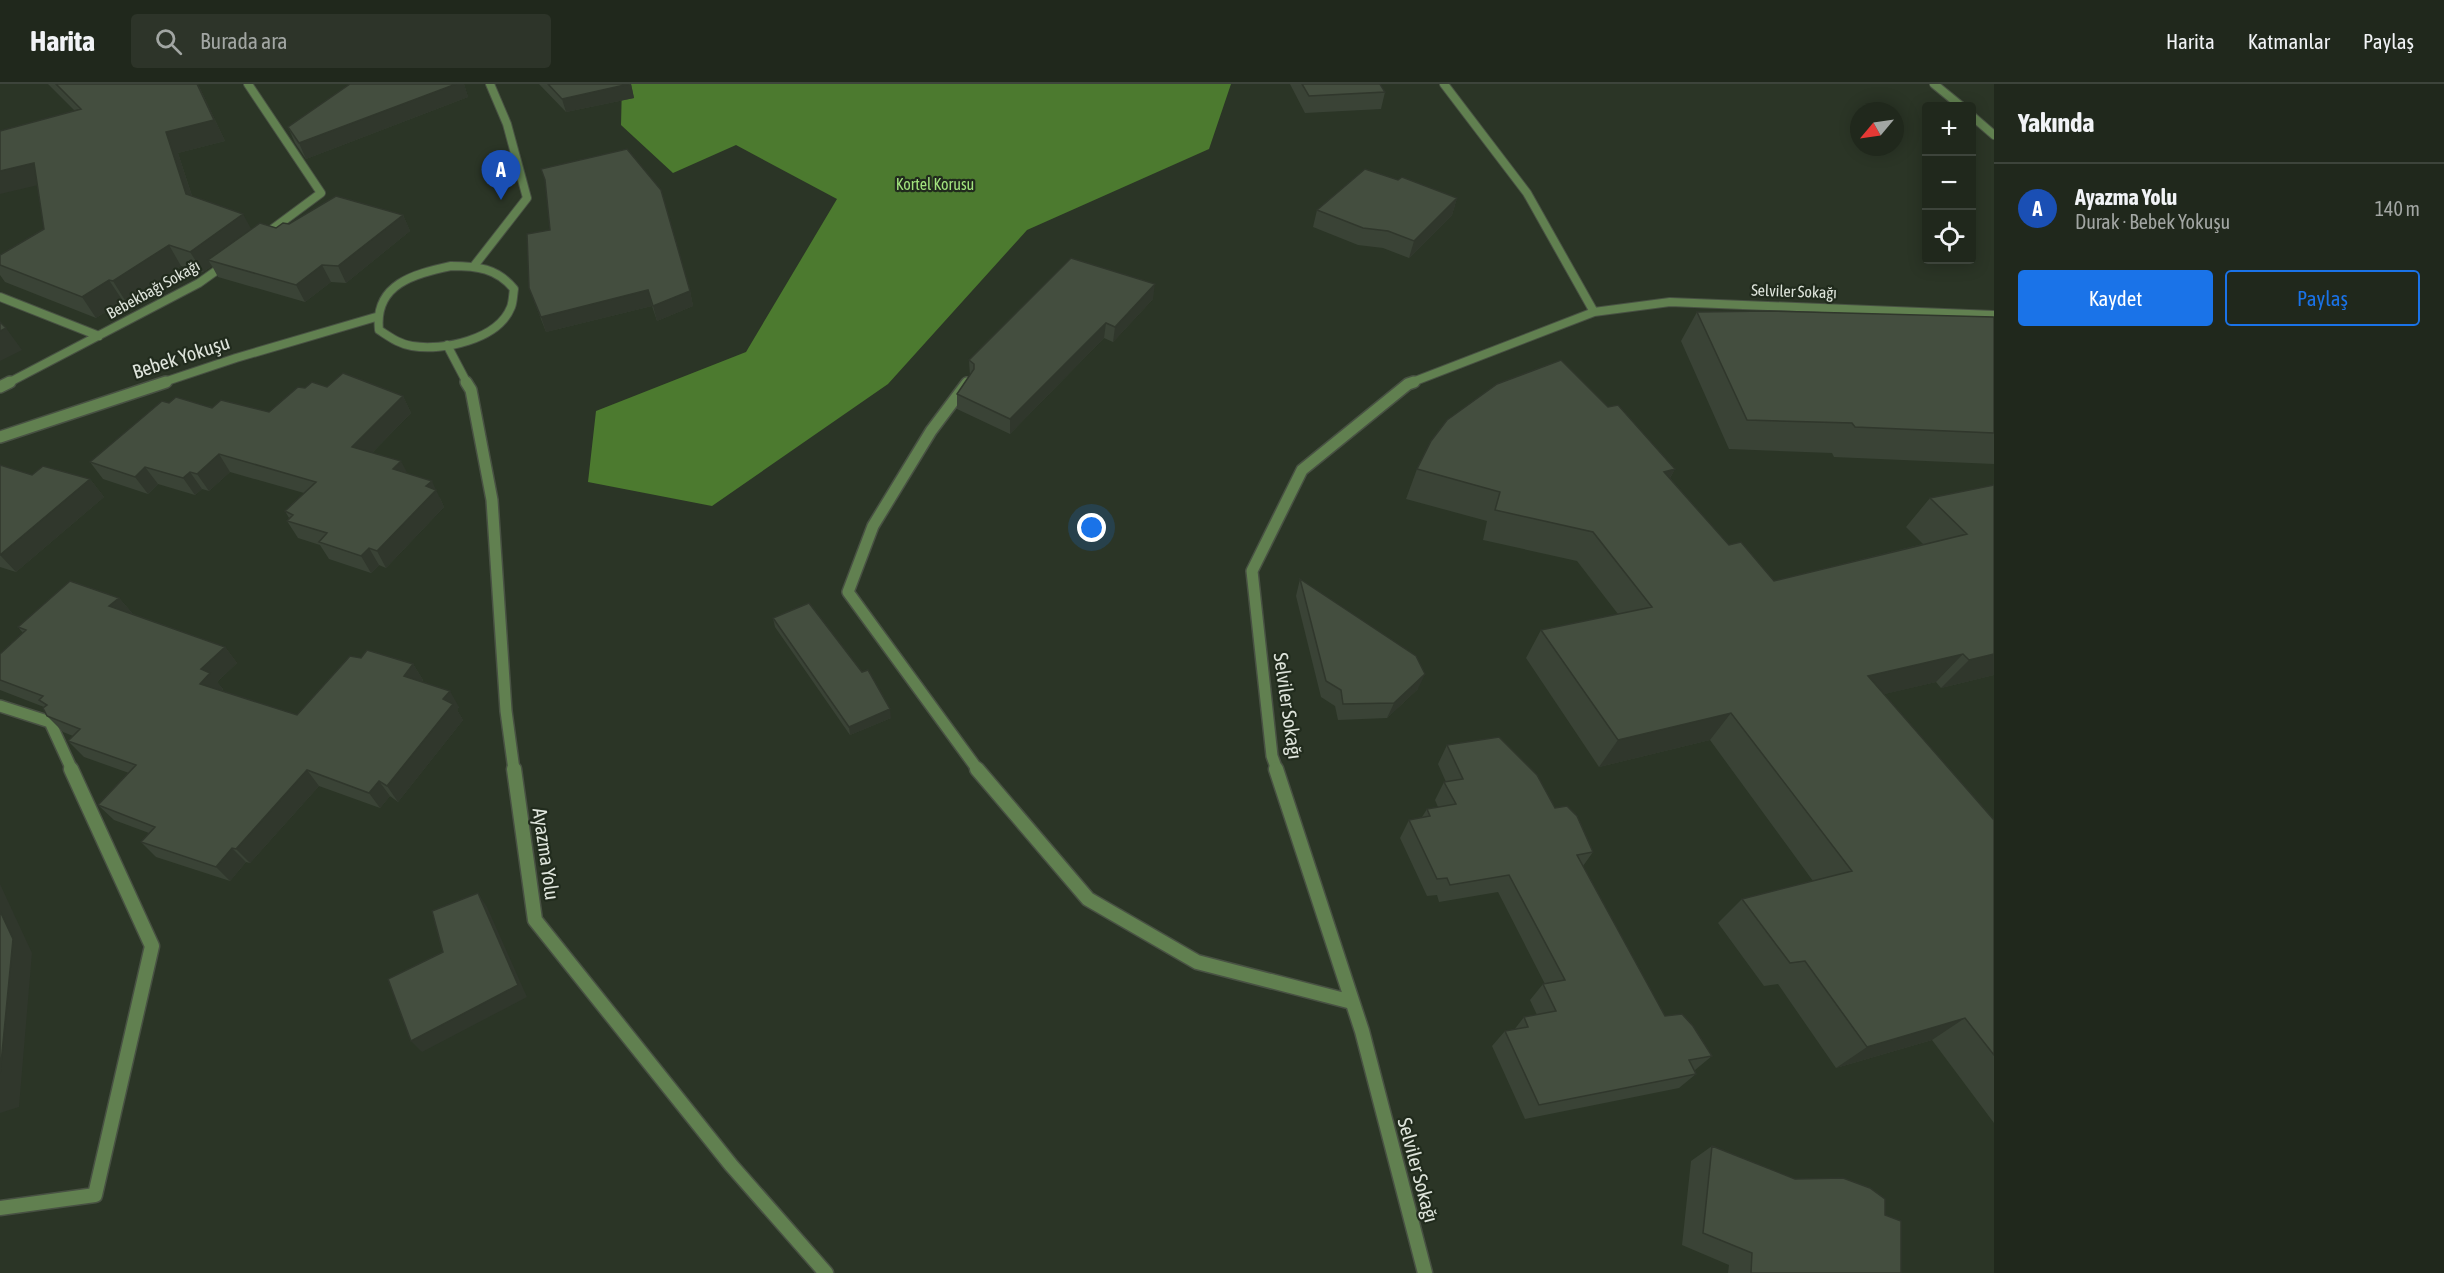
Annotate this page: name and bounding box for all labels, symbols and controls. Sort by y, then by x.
search box [131,14,551,68]
text: Harita [30,25,95,57]
icon: search [152,25,185,58]
text: Burada ara [200,28,288,54]
text: Harita [2166,29,2215,53]
text: Katmanlar [2248,29,2330,53]
text: Paylaş [2363,29,2414,53]
north arrow [1850,102,1904,156]
map controls [1922,102,1976,264]
button: + [1922,102,1976,156]
text: Yakında [2018,108,2094,138]
pin: A [482,150,520,200]
button: − [1922,156,1976,210]
park label: Kortel Korusu [896,175,974,193]
text: Ayazma Yolu [2075,184,2177,210]
text: A [2033,197,2042,220]
text: 140 m [2375,197,2420,220]
button: locate [1922,210,1976,264]
text: Durak · Bebek Yokuşu [2075,210,2230,233]
street label: Bebekbağı Sokağı [103,256,203,323]
button: Kaydet [2018,270,2213,326]
button: Paylaş [2225,270,2420,326]
street label: Selviler Sokağı [1751,281,1837,302]
street label: Bebek Yokuşu [129,330,232,383]
your location [1077,513,1106,542]
street label: Selviler Sokağı [1270,651,1307,761]
street label: Ayazma Yolu [529,806,564,902]
street label: Selviler Sokağı [1393,1115,1443,1225]

